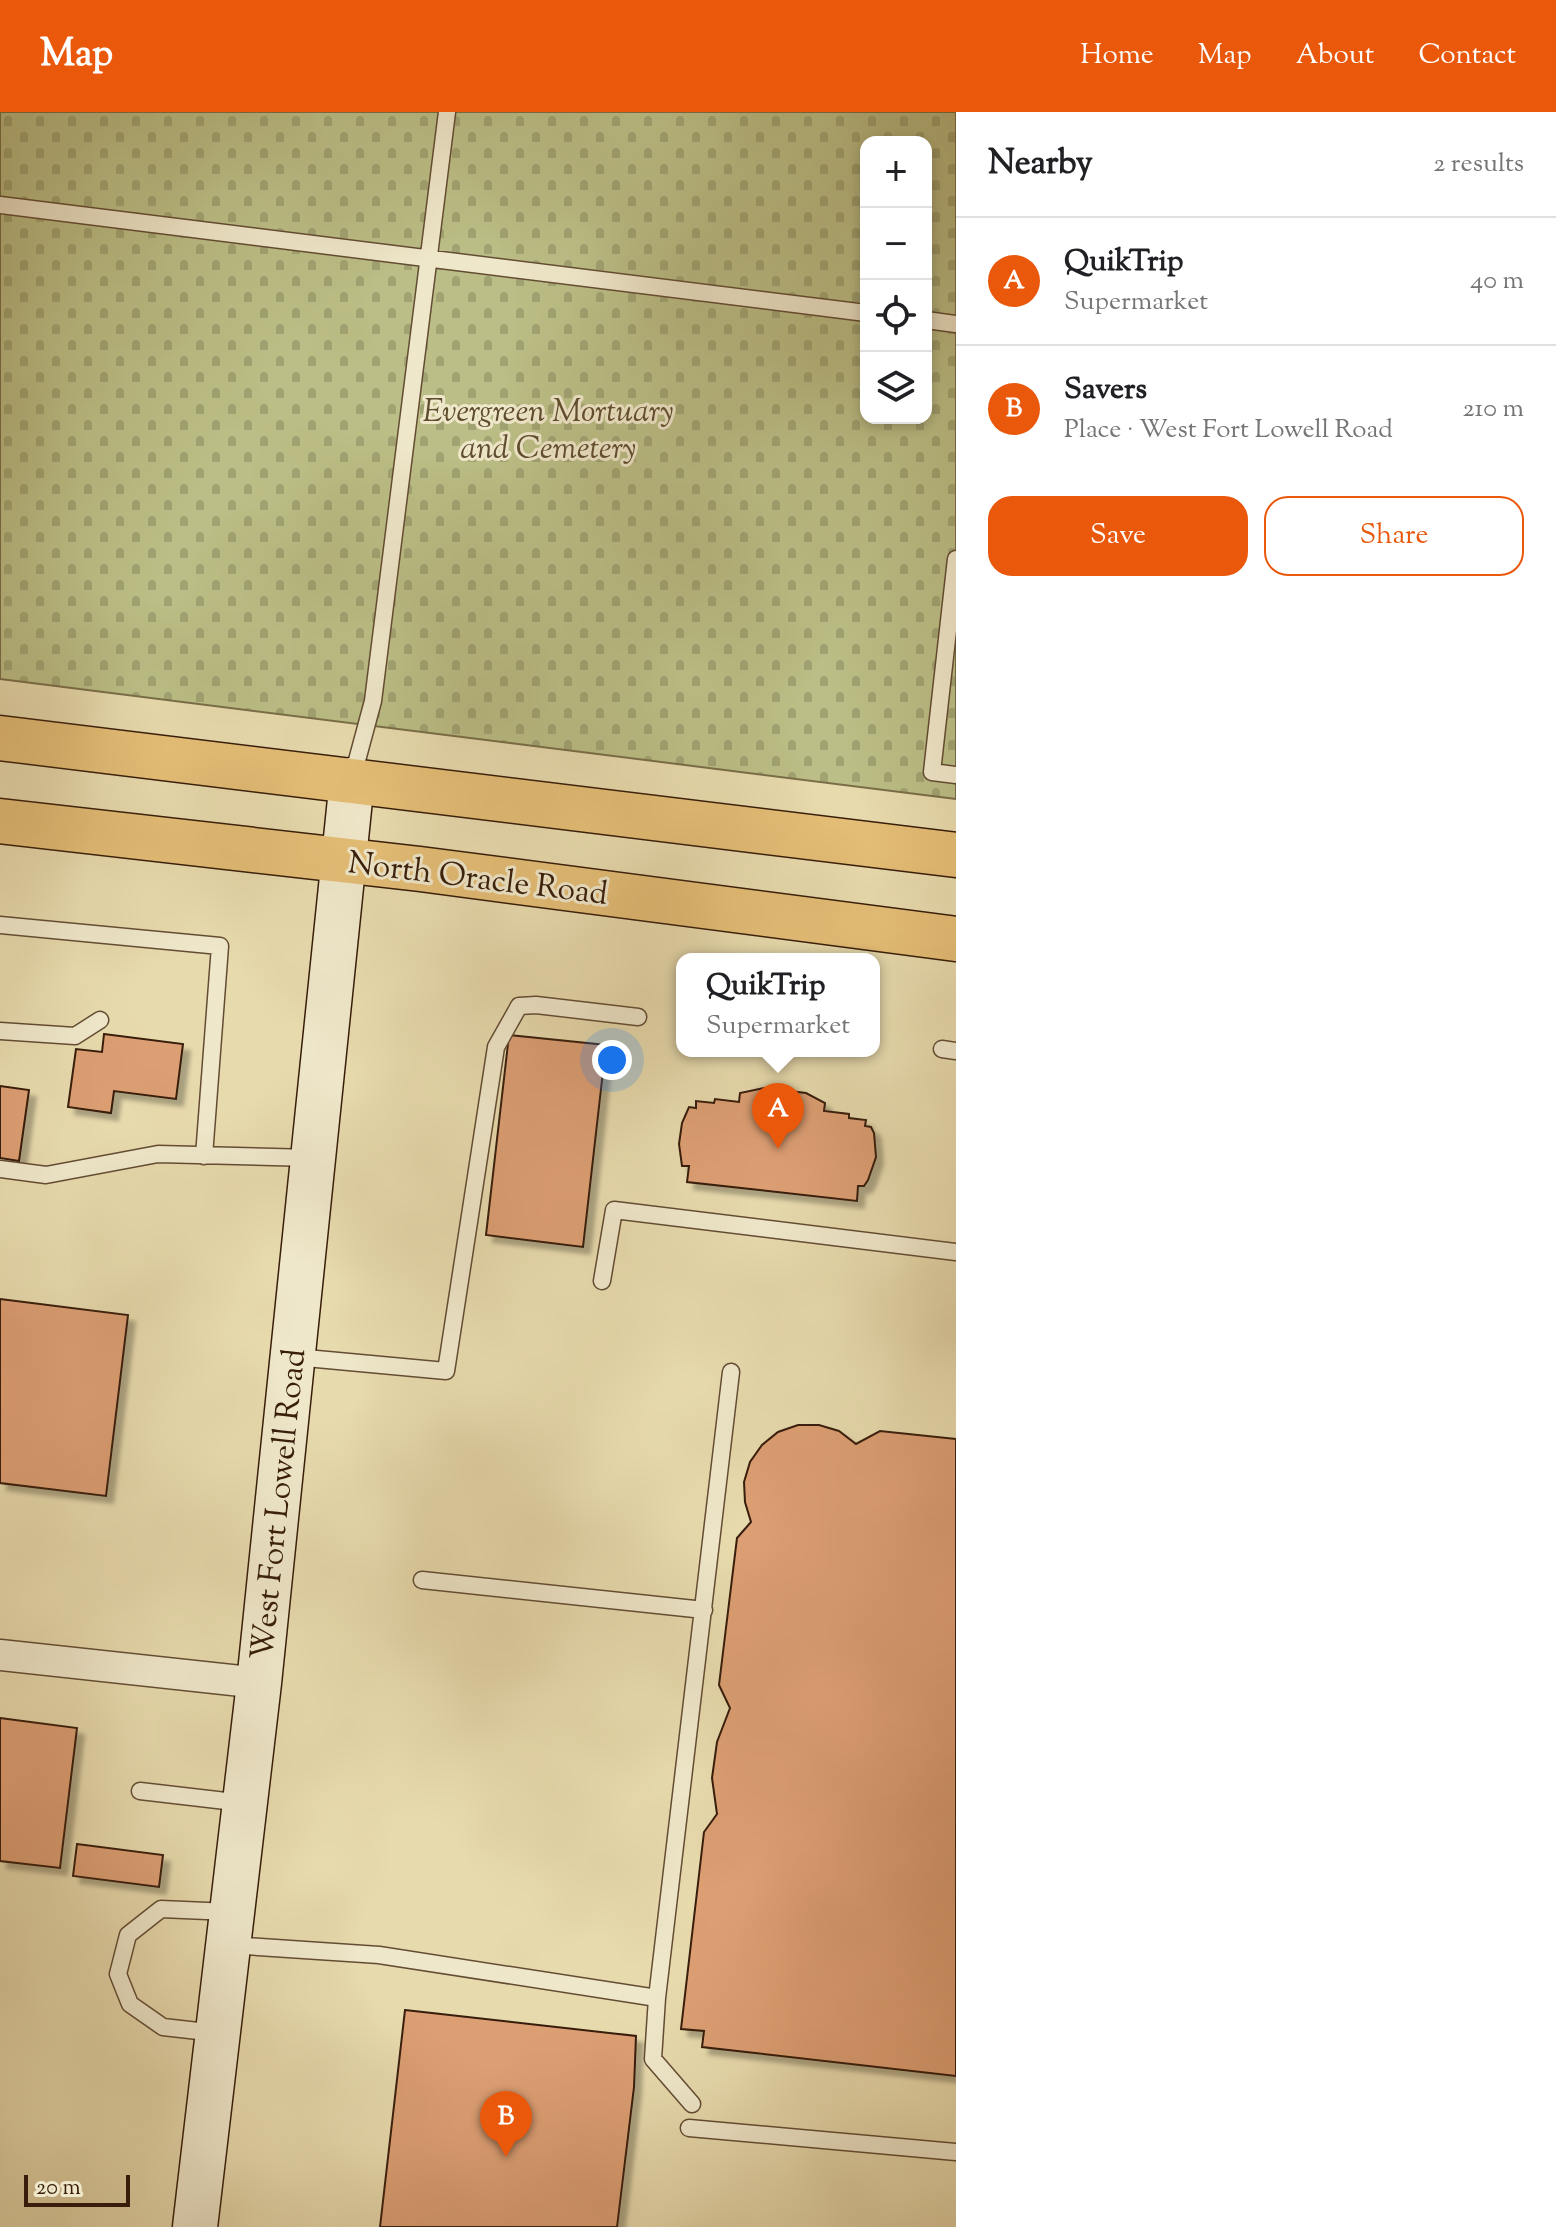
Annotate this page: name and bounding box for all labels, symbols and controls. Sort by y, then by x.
text: Map [40,29,113,83]
text: Home [1080,36,1154,76]
text: Map [1198,36,1252,76]
text: About [1296,36,1374,76]
text: Contact [1418,36,1516,76]
map controls [860,136,932,424]
button: + [860,136,932,208]
text: Nearby [988,140,1093,189]
text: 2 results [1433,146,1524,183]
button: − [860,208,932,280]
text: QuikTrip [1064,241,1183,284]
text: A [1003,263,1025,300]
text: 40 m [1470,263,1524,300]
button: locate [860,280,932,352]
text: Supermarket [1064,284,1208,321]
button: layers [860,352,932,424]
text: Savers [1064,369,1147,412]
park label: Evergreen Mortuary and Cemetery [423,390,673,473]
text: B [1006,391,1022,428]
text: 210 m [1462,391,1524,428]
text: Place · West Fort Lowell Road [1064,412,1393,449]
button: Save [988,496,1248,576]
button: Share [1264,496,1524,576]
street label: North Oracle Road [345,841,610,919]
popup [676,953,880,1057]
text: QuikTrip [706,965,825,1008]
text: Supermarket [706,1008,850,1045]
your location [592,1040,632,1080]
pin: A [752,1083,804,1149]
street label: West Fort Lowell Road [241,1347,319,1662]
pin: B [480,2091,532,2157]
scale bar [24,2171,130,2207]
text: 20 m [36,2173,81,2205]

